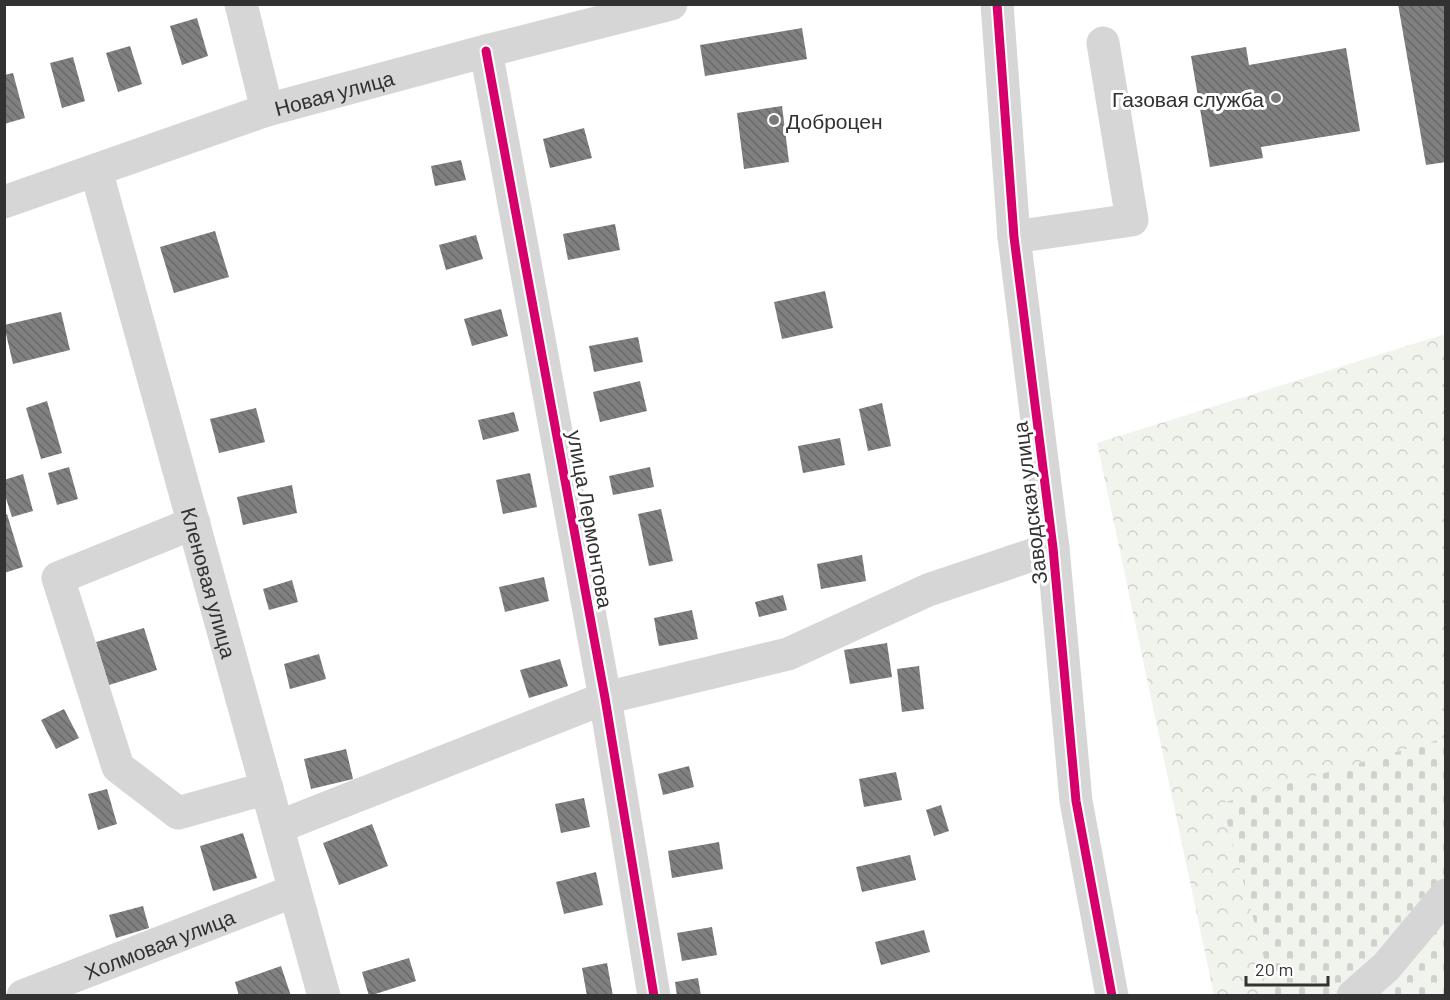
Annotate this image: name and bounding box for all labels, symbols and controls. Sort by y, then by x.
street label: Новая улица [271,64,397,120]
place label: Газовая служба [1112,86,1264,111]
marker: Газовая служба [1269,91,1283,105]
place label: Доброцен [786,108,883,133]
marker: Доброцен [767,113,781,127]
street label: Заводская улица [1007,420,1051,586]
street label: улица Лермонтова [563,428,619,610]
street label: Кленовая улица [177,504,243,661]
street label: Холмовая улица [80,903,238,984]
scale bar [1246,949,1328,987]
text: 20 m [1255,958,1293,980]

